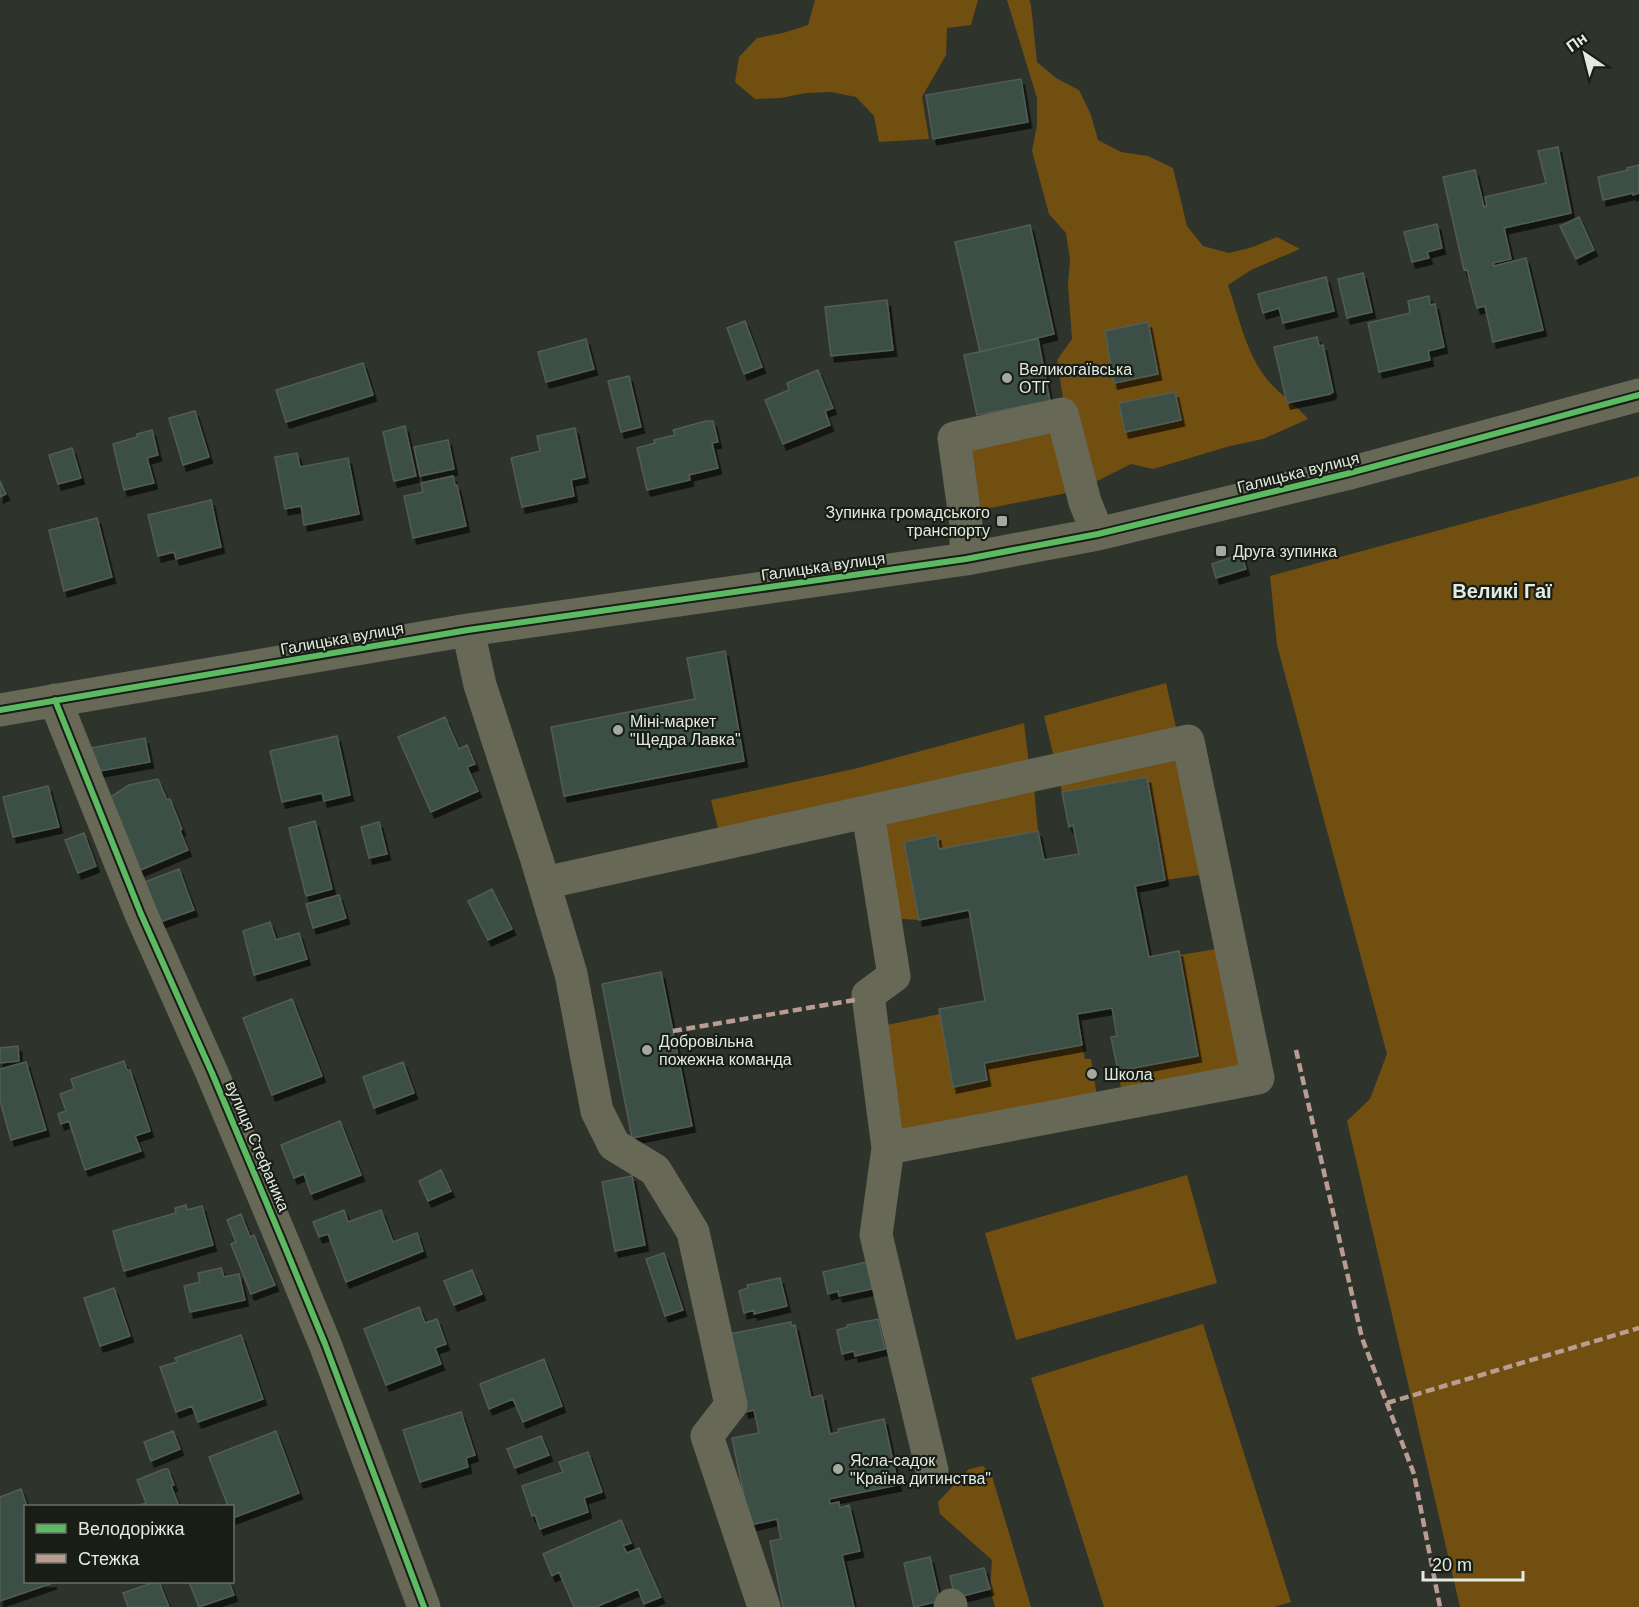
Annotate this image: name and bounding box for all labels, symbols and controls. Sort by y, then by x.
north arrow [1555,24,1615,84]
text: Пн [1563,29,1590,55]
place label: Великогаївська ОТГ [1019,361,1132,396]
marker: Великогаївська ОТГ [1000,371,1014,385]
street label: Галицька вулиця [1235,449,1361,496]
place label: Зупинка громадського транспорту [826,504,990,539]
marker: Зупинка громадського транспорту [995,514,1009,528]
place label: Друга зупинка [1233,543,1337,560]
marker: Друга зупинка [1214,544,1228,558]
street label: Галицька вулиця [760,549,886,584]
district label: Великі Гаї [1452,580,1552,602]
street label: Галицька вулиця [279,619,405,658]
place label: Міні-маркет "Щедра Лавка" [630,713,741,748]
marker: Міні-маркет "Щедра Лавка" [611,723,625,737]
place label: Добровільна пожежна команда [659,1033,792,1068]
marker: Добровільна пожежна команда [640,1043,654,1057]
place label: Школа [1104,1066,1153,1083]
marker: Школа [1085,1067,1099,1081]
street label: вулиця Стефаника [222,1078,293,1214]
place label: Ясла-садок "Країна дитинства" [850,1452,991,1487]
marker: Ясла-садок "Країна дитинства" [831,1462,845,1476]
legend [24,1505,234,1583]
text: Велодоріжка [78,1519,186,1539]
scale bar [1423,1544,1524,1582]
text: Стежка [78,1549,140,1569]
text: 20 m [1432,1555,1472,1575]

